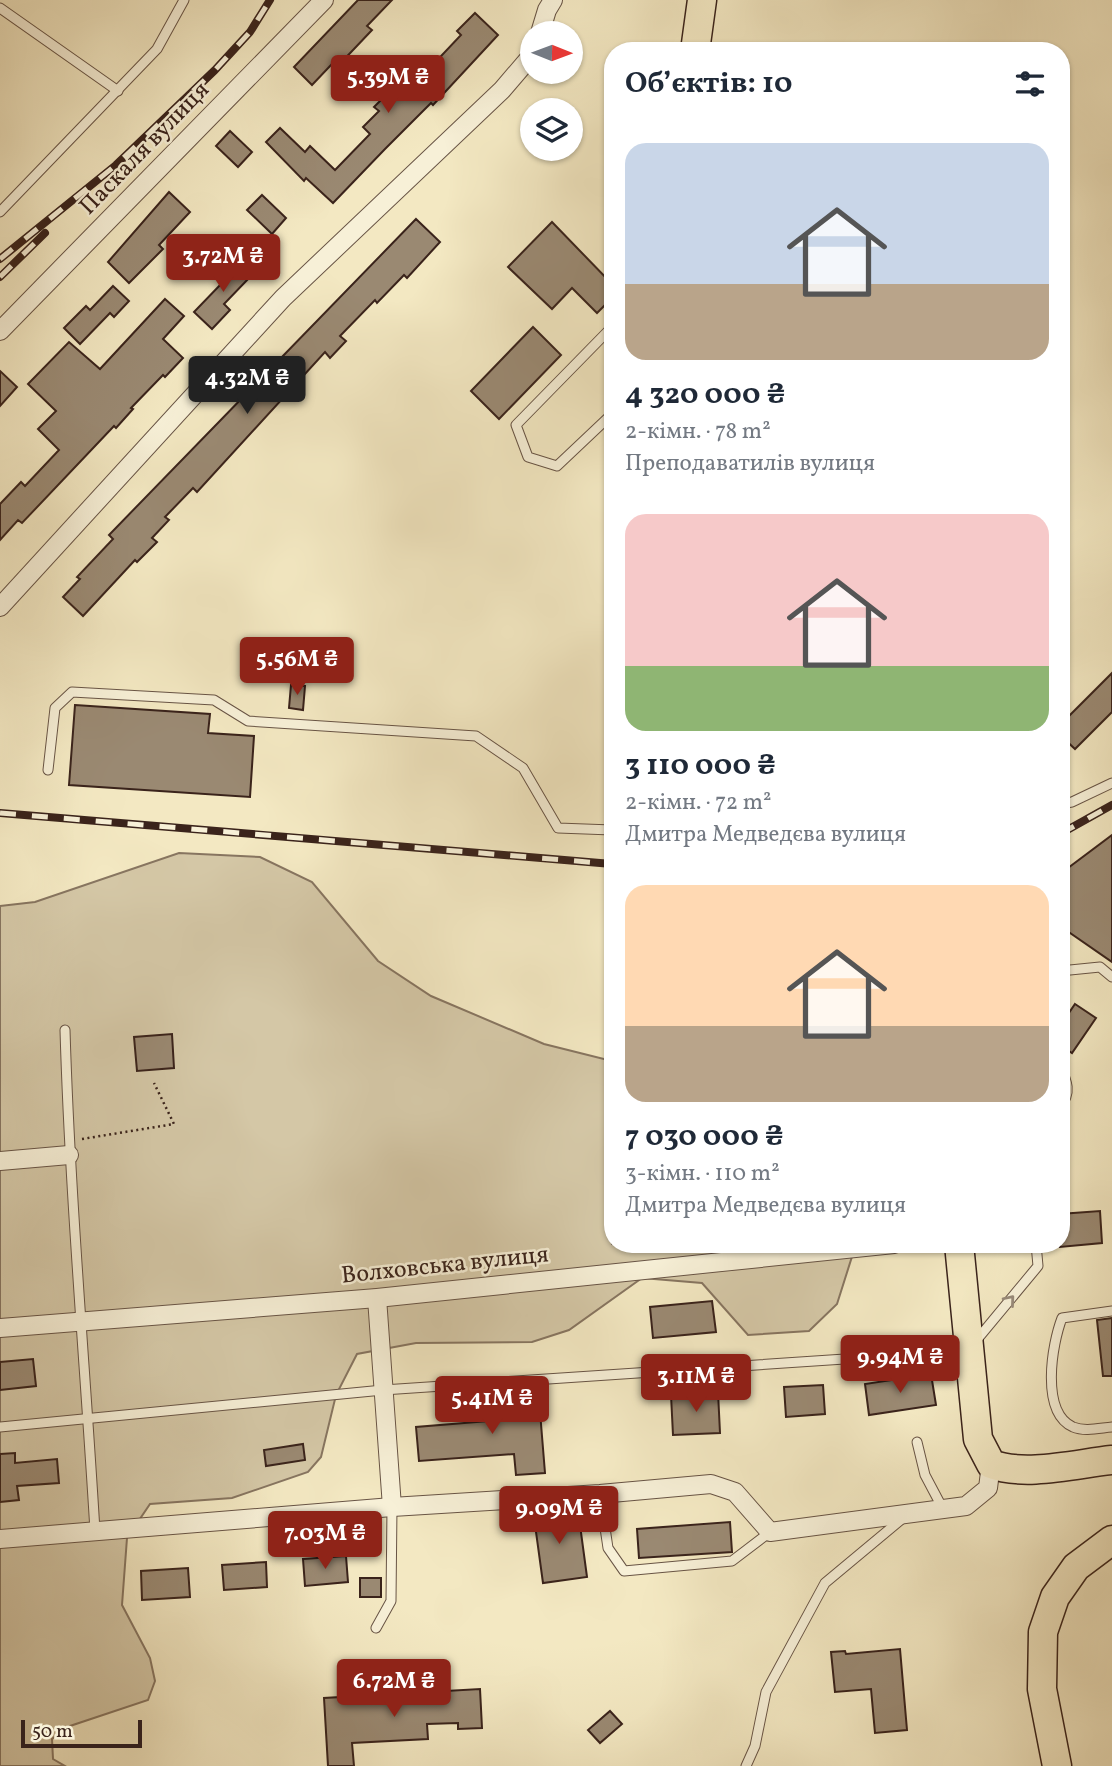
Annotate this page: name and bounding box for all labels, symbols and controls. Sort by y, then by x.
north arrow [520,21,583,84]
map controls [520,21,583,161]
pin: 5.39M ₴ [323,55,453,115]
text: 5.39M ₴ [347,62,429,94]
text: Об’єктів: 10 [625,63,793,105]
icon: filters [1011,65,1049,103]
street label: Паскаля вулиця [72,75,218,223]
button: layers [520,98,583,161]
icon: home [774,189,900,315]
pin: 3.72M ₴ [158,234,288,294]
text: 3.72M ₴ [182,241,264,273]
pin: 4.32M ₴ [182,356,312,416]
text: 4.32M ₴ [205,363,289,395]
text: 4 320 000 ₴ [625,374,785,416]
text: 2-кімн. · 78 m² [625,416,771,448]
text: Преподаватилів вулиця [625,448,875,480]
icon: home [774,560,900,686]
pin: 5.56M ₴ [232,638,362,697]
text: 5.56M ₴ [256,644,338,676]
text: 3 110 000 ₴ [625,745,776,787]
text: 2-кімн. · 72 m² [625,787,772,819]
text: Дмитра Медведєва вулиця [625,819,906,851]
icon: home [774,931,900,1057]
text: 7 030 000 ₴ [625,1116,784,1158]
text: 3-кімн. · 110 m² [625,1158,780,1190]
text: Дмитра Медведєва вулиця [625,1190,906,1222]
street label: Волховська вулиця [340,1238,550,1294]
one-way arrow [1002,1295,1015,1307]
pin: 9.94M ₴ [835,1336,965,1395]
text: 9.94M ₴ [857,1342,943,1374]
pin: 3.11M ₴ [631,1354,761,1414]
text: 3.11M ₴ [657,1361,735,1393]
pin: 5.41M ₴ [427,1376,557,1436]
text: 5.41M ₴ [451,1383,533,1415]
pin: 9.09M ₴ [494,1486,624,1546]
text: 9.09M ₴ [515,1493,603,1525]
pin: 7.03M ₴ [260,1512,390,1571]
text: 7.03M ₴ [284,1518,366,1550]
pin: 6.72M ₴ [329,1660,459,1719]
text: 6.72M ₴ [353,1666,435,1698]
scale bar [21,1717,142,1749]
text: 50 m [32,1719,73,1745]

